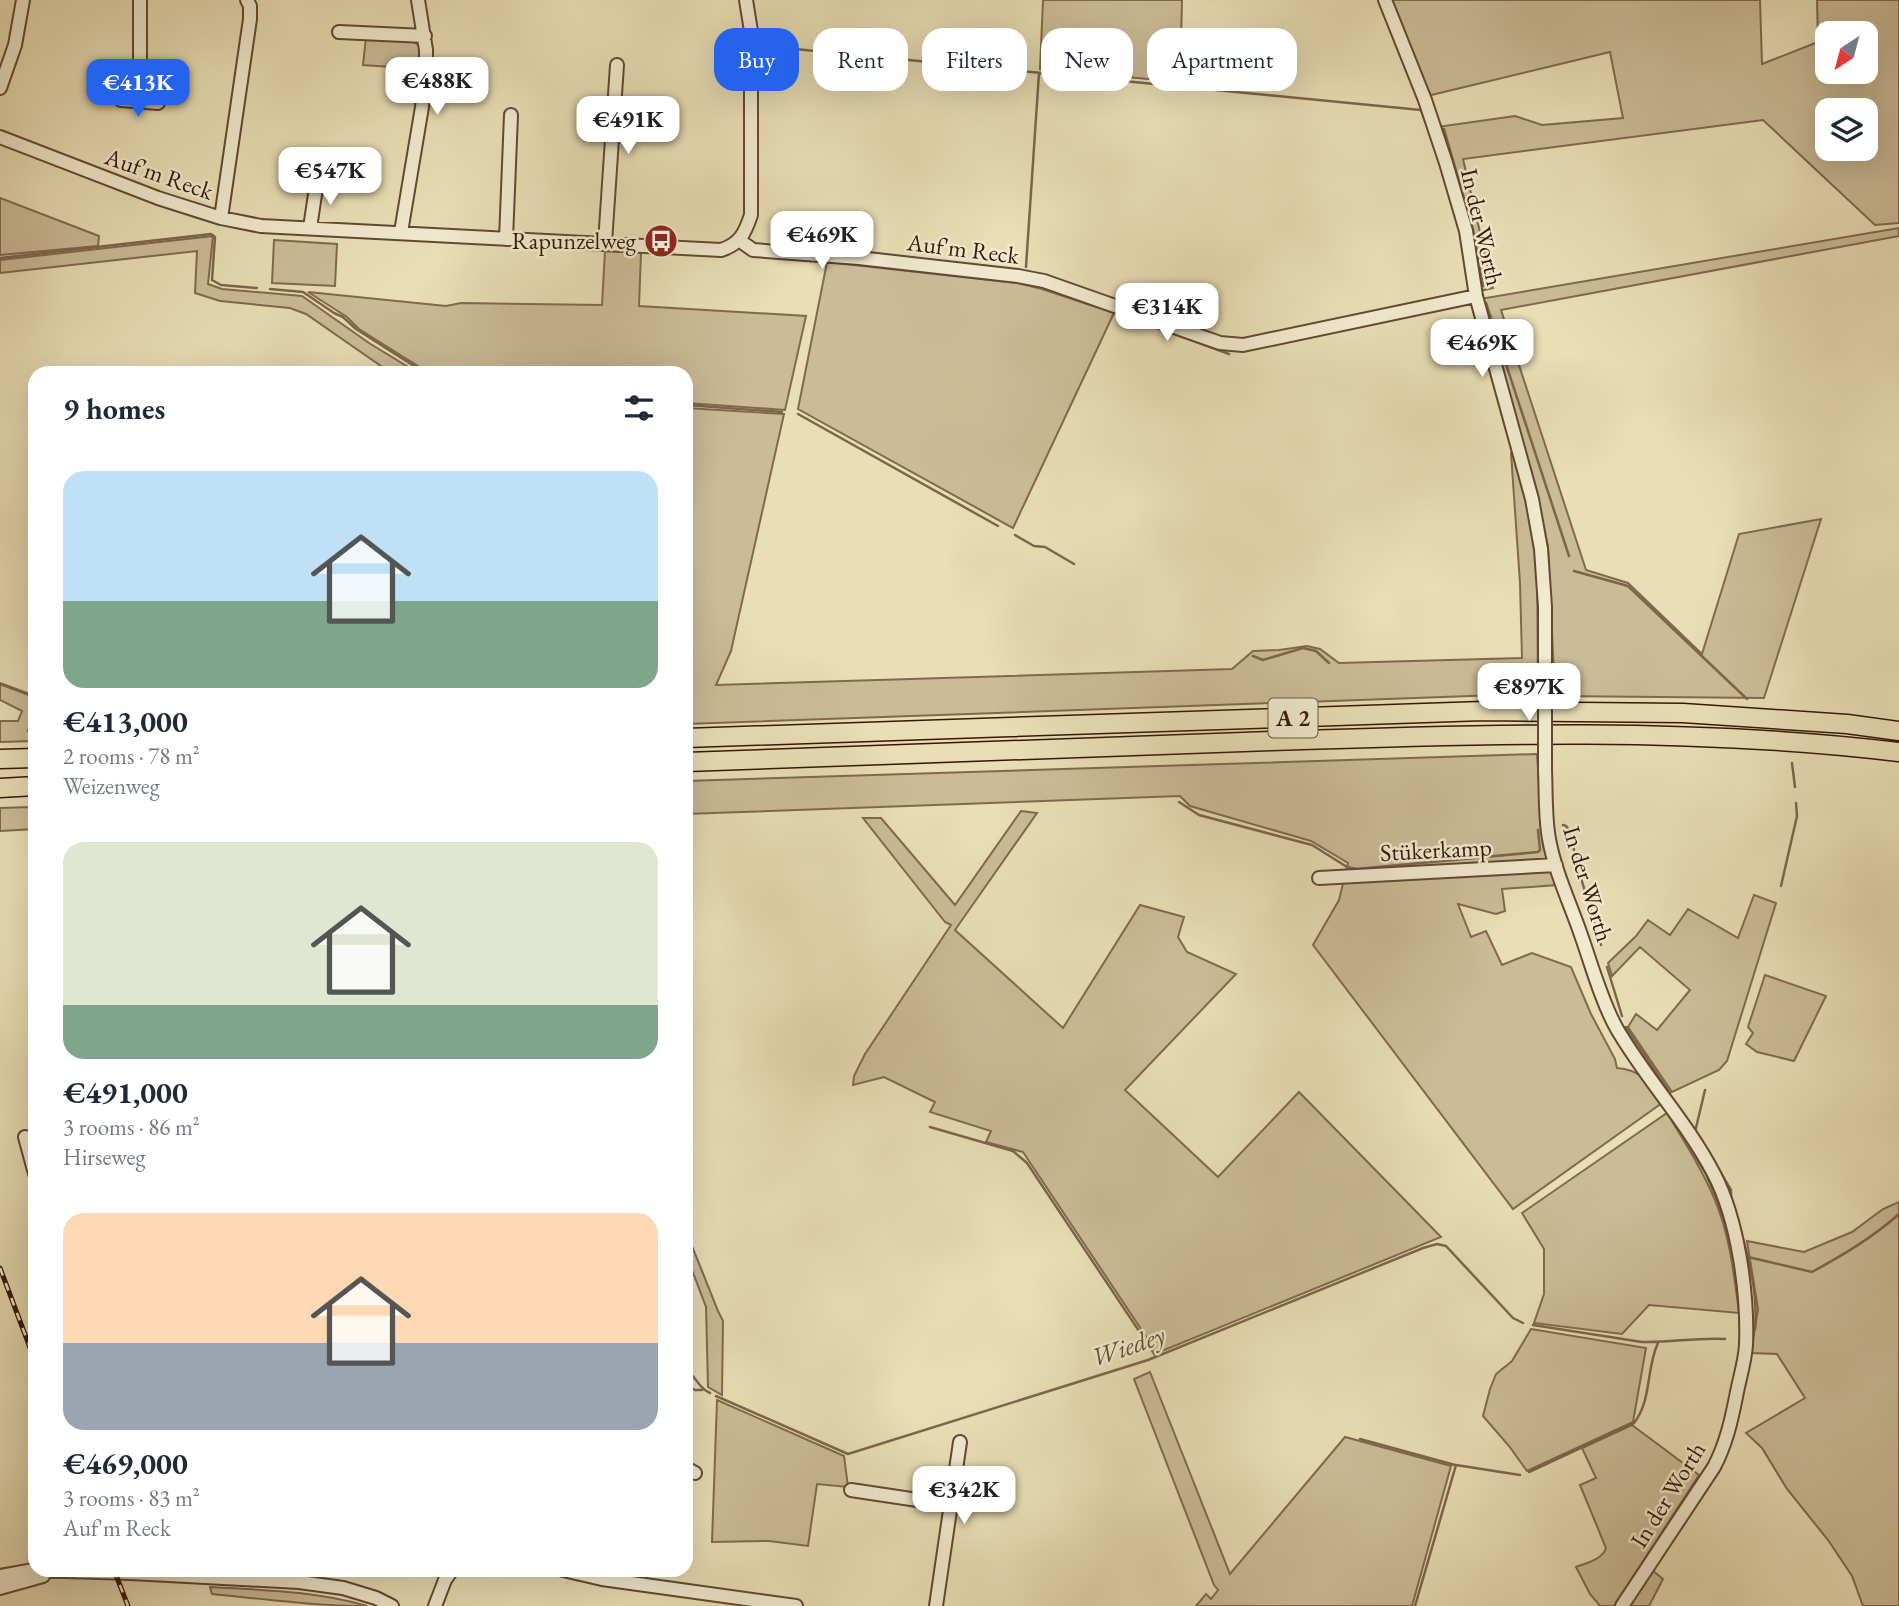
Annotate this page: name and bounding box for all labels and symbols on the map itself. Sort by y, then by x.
north arrow [1815,21,1878,84]
pin: €488K [388,58,486,117]
pin: €413K [89,60,187,119]
pin: €491K [579,96,677,156]
street label: Auf'm Reck [100,140,218,207]
pin: €547K [281,148,379,207]
street label: In der Worth [1454,165,1511,289]
pin: €469K [773,212,871,271]
bus stop icon: Rapunzelweg [642,222,680,260]
place label: Rapunzelweg [512,225,637,256]
street label: Auf'm Reck [904,226,1021,271]
pin: €314K [1118,284,1216,343]
pin: €469K [1433,320,1531,379]
pin: €897K [1480,664,1578,723]
road number: A 2 [1268,698,1318,738]
street label: In der Worth [1556,822,1621,945]
street label: Stükerkamp [1379,831,1493,868]
water label: Wiedey [1087,1317,1170,1374]
street label: In der Worth [1623,1436,1712,1554]
pin: €342K [915,1466,1013,1526]

